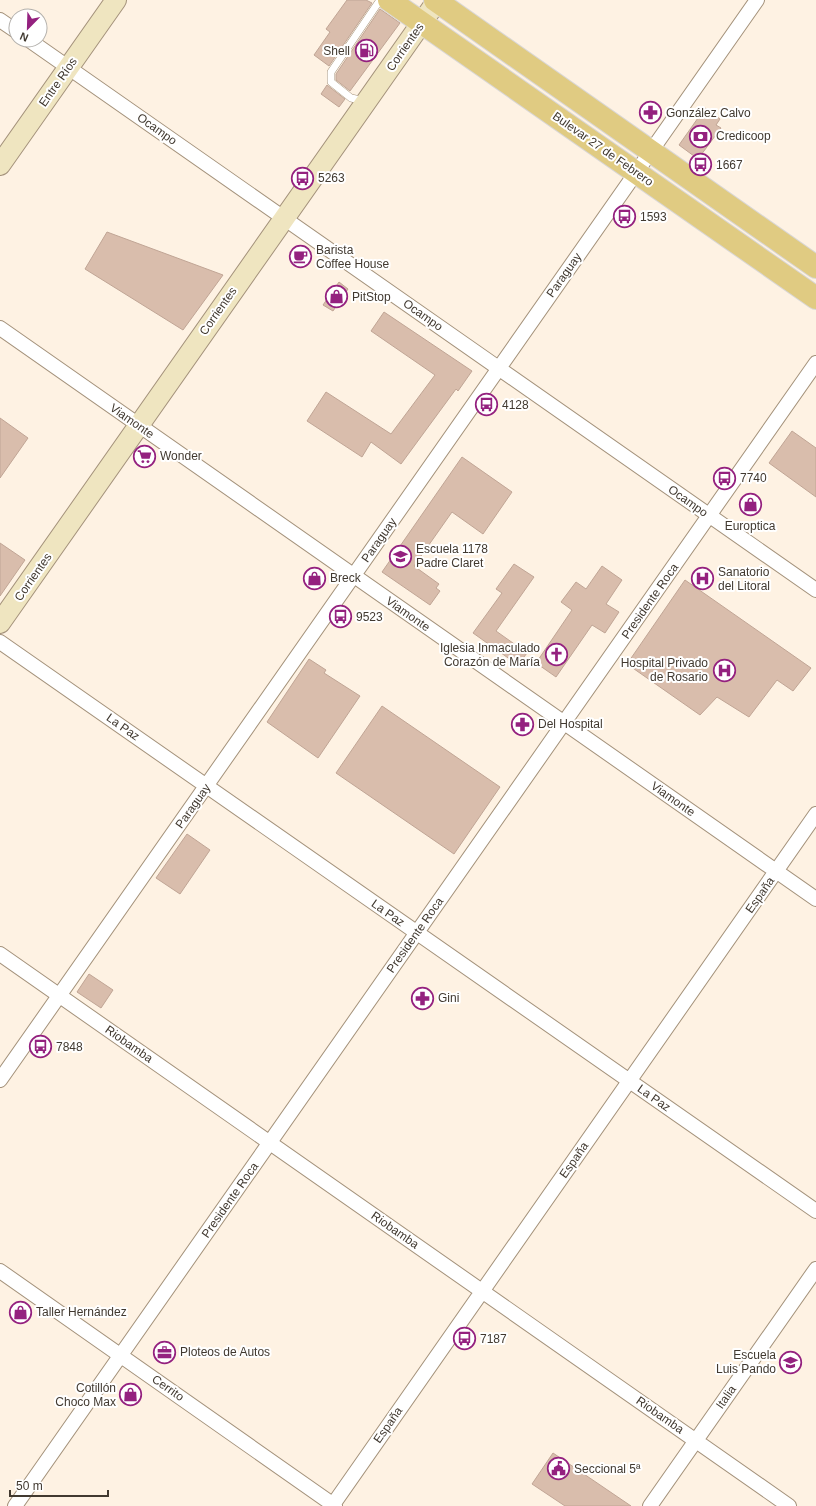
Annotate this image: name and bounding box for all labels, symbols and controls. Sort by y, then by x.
north arrow [8,8,48,48]
street label: Corrientes [383,20,427,74]
text: N [18,30,30,44]
fuel station icon: Shell [353,38,379,64]
place label: Shell [323,44,350,58]
street label: Entre Ríos [36,55,80,109]
pharmacy icon: González Calvo [637,100,663,126]
place label: González Calvo [666,106,751,120]
street label: Bulevar 27 de Febrero [550,109,656,189]
street label: Ocampo [134,110,180,148]
bank icon: Credicoop [687,123,713,149]
place label: Credicoop [716,129,771,143]
bus stop icon: 1667 [687,152,713,178]
place label: 1667 [716,158,743,172]
bus stop icon: 5263 [289,165,315,191]
place label: 5263 [318,171,345,185]
bus stop icon: 1593 [611,204,637,230]
place label: 1593 [640,210,667,224]
place label: Barista Coffee House [316,243,389,271]
cafe icon: Barista Coffee House [288,244,314,270]
street label: Paraguay [544,250,584,300]
street label: Corrientes [196,284,240,338]
shop icon: PitStop [323,284,349,310]
place label: PitStop [352,290,391,304]
street label: Ocampo [400,296,446,334]
bus stop icon: 4128 [473,392,499,418]
place label: 4128 [502,398,529,412]
street label: Viamonte [107,401,157,441]
supermarket icon: Wonder [131,443,157,469]
place label: Wonder [160,449,202,463]
bus stop icon: 7740 [712,465,738,491]
place label: 7740 [740,471,767,485]
street label: Ocampo [665,482,711,520]
shop icon: Europtica [737,492,763,518]
street label: Paraguay [359,515,399,565]
place label: Europtica [725,519,776,533]
place label: Escuela 1178 Padre Claret [416,542,488,570]
school or university icon: Escuela 1178 Padre Claret [388,543,414,569]
street label: Corrientes [11,550,55,604]
street label: Presidente Roca [619,560,681,641]
shop icon: Breck [301,565,327,591]
place label: Sanatorio del Litoral [718,565,770,593]
hospital icon: Sanatorio del Litoral [689,566,715,592]
place label: Breck [330,571,362,585]
street label: Viamonte [383,594,433,634]
bus stop icon: 9523 [328,604,354,630]
place label: 9523 [356,610,383,624]
place label: Iglesia Inmaculado Corazón de María [440,641,540,669]
church icon: Iglesia Inmaculado Corazón de María [543,642,569,668]
place label: Hospital Privado de Rosario [621,656,708,684]
hospital icon: Hospital Privado de Rosario [711,657,737,683]
street label: La Paz [104,711,142,743]
pharmacy icon: Del Hospital [509,711,535,737]
place label: Del Hospital [538,717,603,731]
street label: Viamonte [648,779,698,819]
street label: Paraguay [173,781,213,831]
street label: España [743,874,778,916]
street label: Presidente Roca [384,894,446,975]
street label: La Paz [369,897,407,929]
pharmacy icon: Gini [409,985,435,1011]
place label: Gini [438,991,459,1005]
street label: Riobamba [103,1023,156,1066]
bus stop icon: 7848 [27,1034,53,1060]
place label: 7848 [56,1040,83,1054]
street label: La Paz [635,1082,673,1114]
street label: España [557,1139,592,1181]
street label: Presidente Roca [199,1159,261,1240]
street label: Riobamba [369,1209,422,1252]
shop icon: Taller Hernández [7,1299,33,1325]
place label: Taller Hernández [36,1305,127,1319]
bus stop icon: 7187 [451,1326,477,1352]
place label: 7187 [480,1332,507,1346]
office icon: Ploteos de Autos [152,1339,178,1365]
place label: Ploteos de Autos [180,1345,270,1359]
place label: Escuela Luis Pando [716,1348,776,1376]
school or university icon: Escuela Luis Pando [778,1349,804,1375]
street label: Cerrito [149,1372,187,1404]
place label: Cotillón Choco Max [55,1381,116,1409]
shop icon: Cotillón Choco Max [118,1382,144,1408]
street label: Italia [713,1382,739,1411]
street label: Riobamba [634,1394,687,1437]
street label: España [371,1404,406,1446]
public building icon: Seccional 5ª [546,1456,572,1482]
place label: Seccional 5ª [574,1462,641,1476]
scale bar [10,1472,108,1498]
text: 50 m [16,1479,43,1493]

